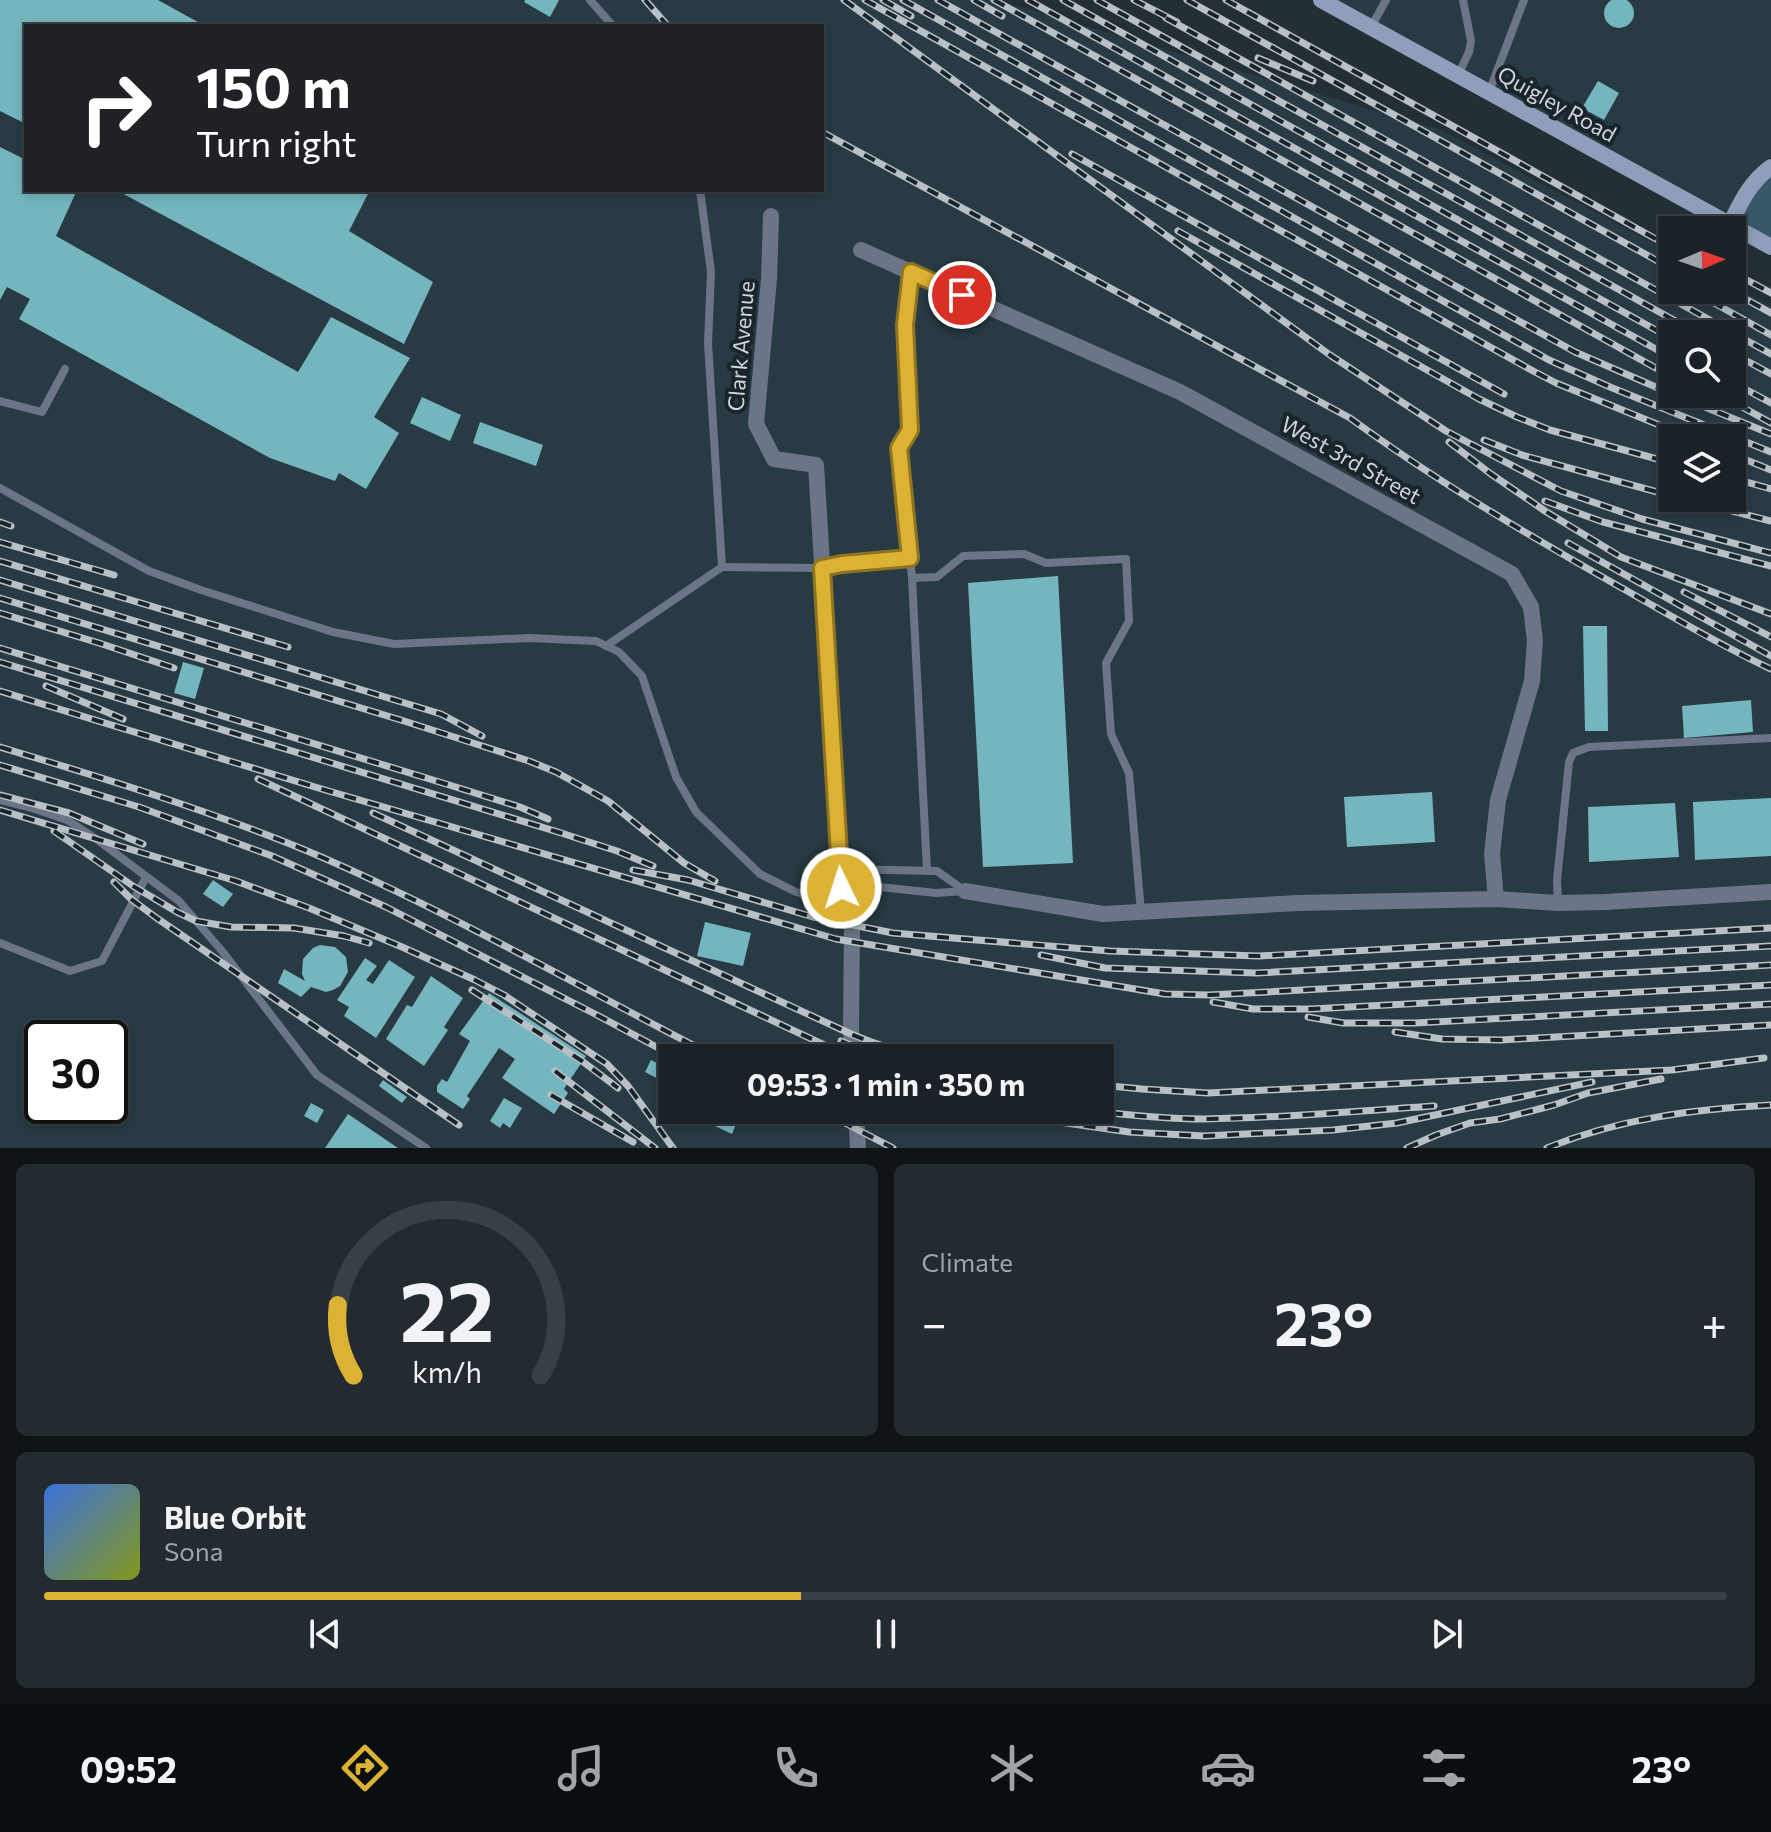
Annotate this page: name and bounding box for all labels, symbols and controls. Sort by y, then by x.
text: 150 m [196,51,351,120]
icon: right [64,56,168,160]
street label: Quigley Road [1493,60,1621,147]
text: Turn right [196,120,357,164]
north arrow [1658,216,1746,304]
map controls [1658,216,1746,512]
pin [928,261,996,329]
icon: arrive [940,273,984,317]
street label: Clark Avenue [721,280,760,412]
button: search [1658,320,1746,408]
street label: West 3rd Street [1277,410,1426,509]
button: layers [1658,424,1746,512]
position arrow [799,846,883,930]
speed limit sign: 30 [24,1020,128,1124]
text: 09:53 · 1 min · 350 m [747,1065,1025,1102]
text: Climate [922,1246,1013,1277]
text: 22 [399,1257,494,1359]
text: 23° [1274,1285,1373,1358]
text: − [922,1295,947,1349]
text: + [1701,1295,1727,1349]
text: km/h [412,1354,482,1389]
text: Blue Orbit [164,1498,306,1535]
text: Sona [164,1535,223,1566]
icon: previous [303,1612,347,1656]
icon: pause [864,1612,908,1656]
icon: next [1425,1612,1469,1656]
icon: directions [337,1740,393,1796]
icon: music [553,1740,609,1796]
icon: phone [768,1740,824,1796]
icon: climate [984,1740,1040,1796]
icon: car [1200,1740,1256,1796]
icon: filters [1416,1740,1472,1796]
text: 09:52 [80,1746,177,1790]
text: 23° [1632,1746,1691,1790]

